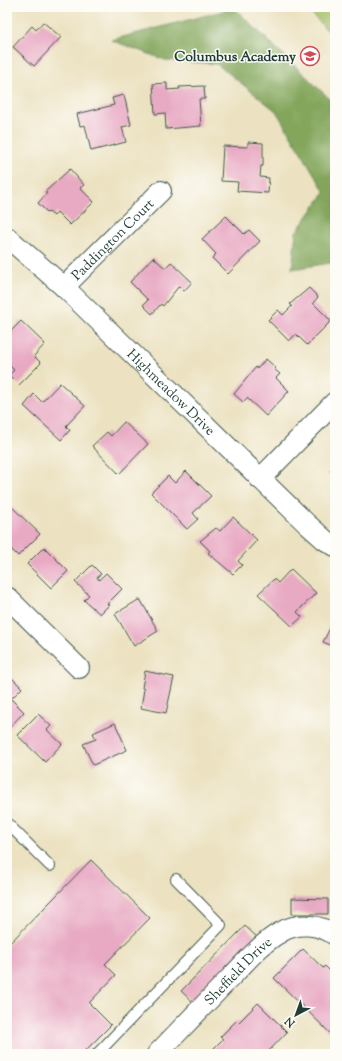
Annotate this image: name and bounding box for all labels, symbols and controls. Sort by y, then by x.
school or university icon: Columbus Academy [299,45,321,67]
place label: Columbus Academy [174,48,296,68]
street label: Paddington Court [68,195,160,286]
street label: Highmeadow Drive [121,345,219,441]
street label: Sheffield Drive [201,933,277,1011]
north arrow [276,995,316,1035]
text: N [281,1013,299,1031]

